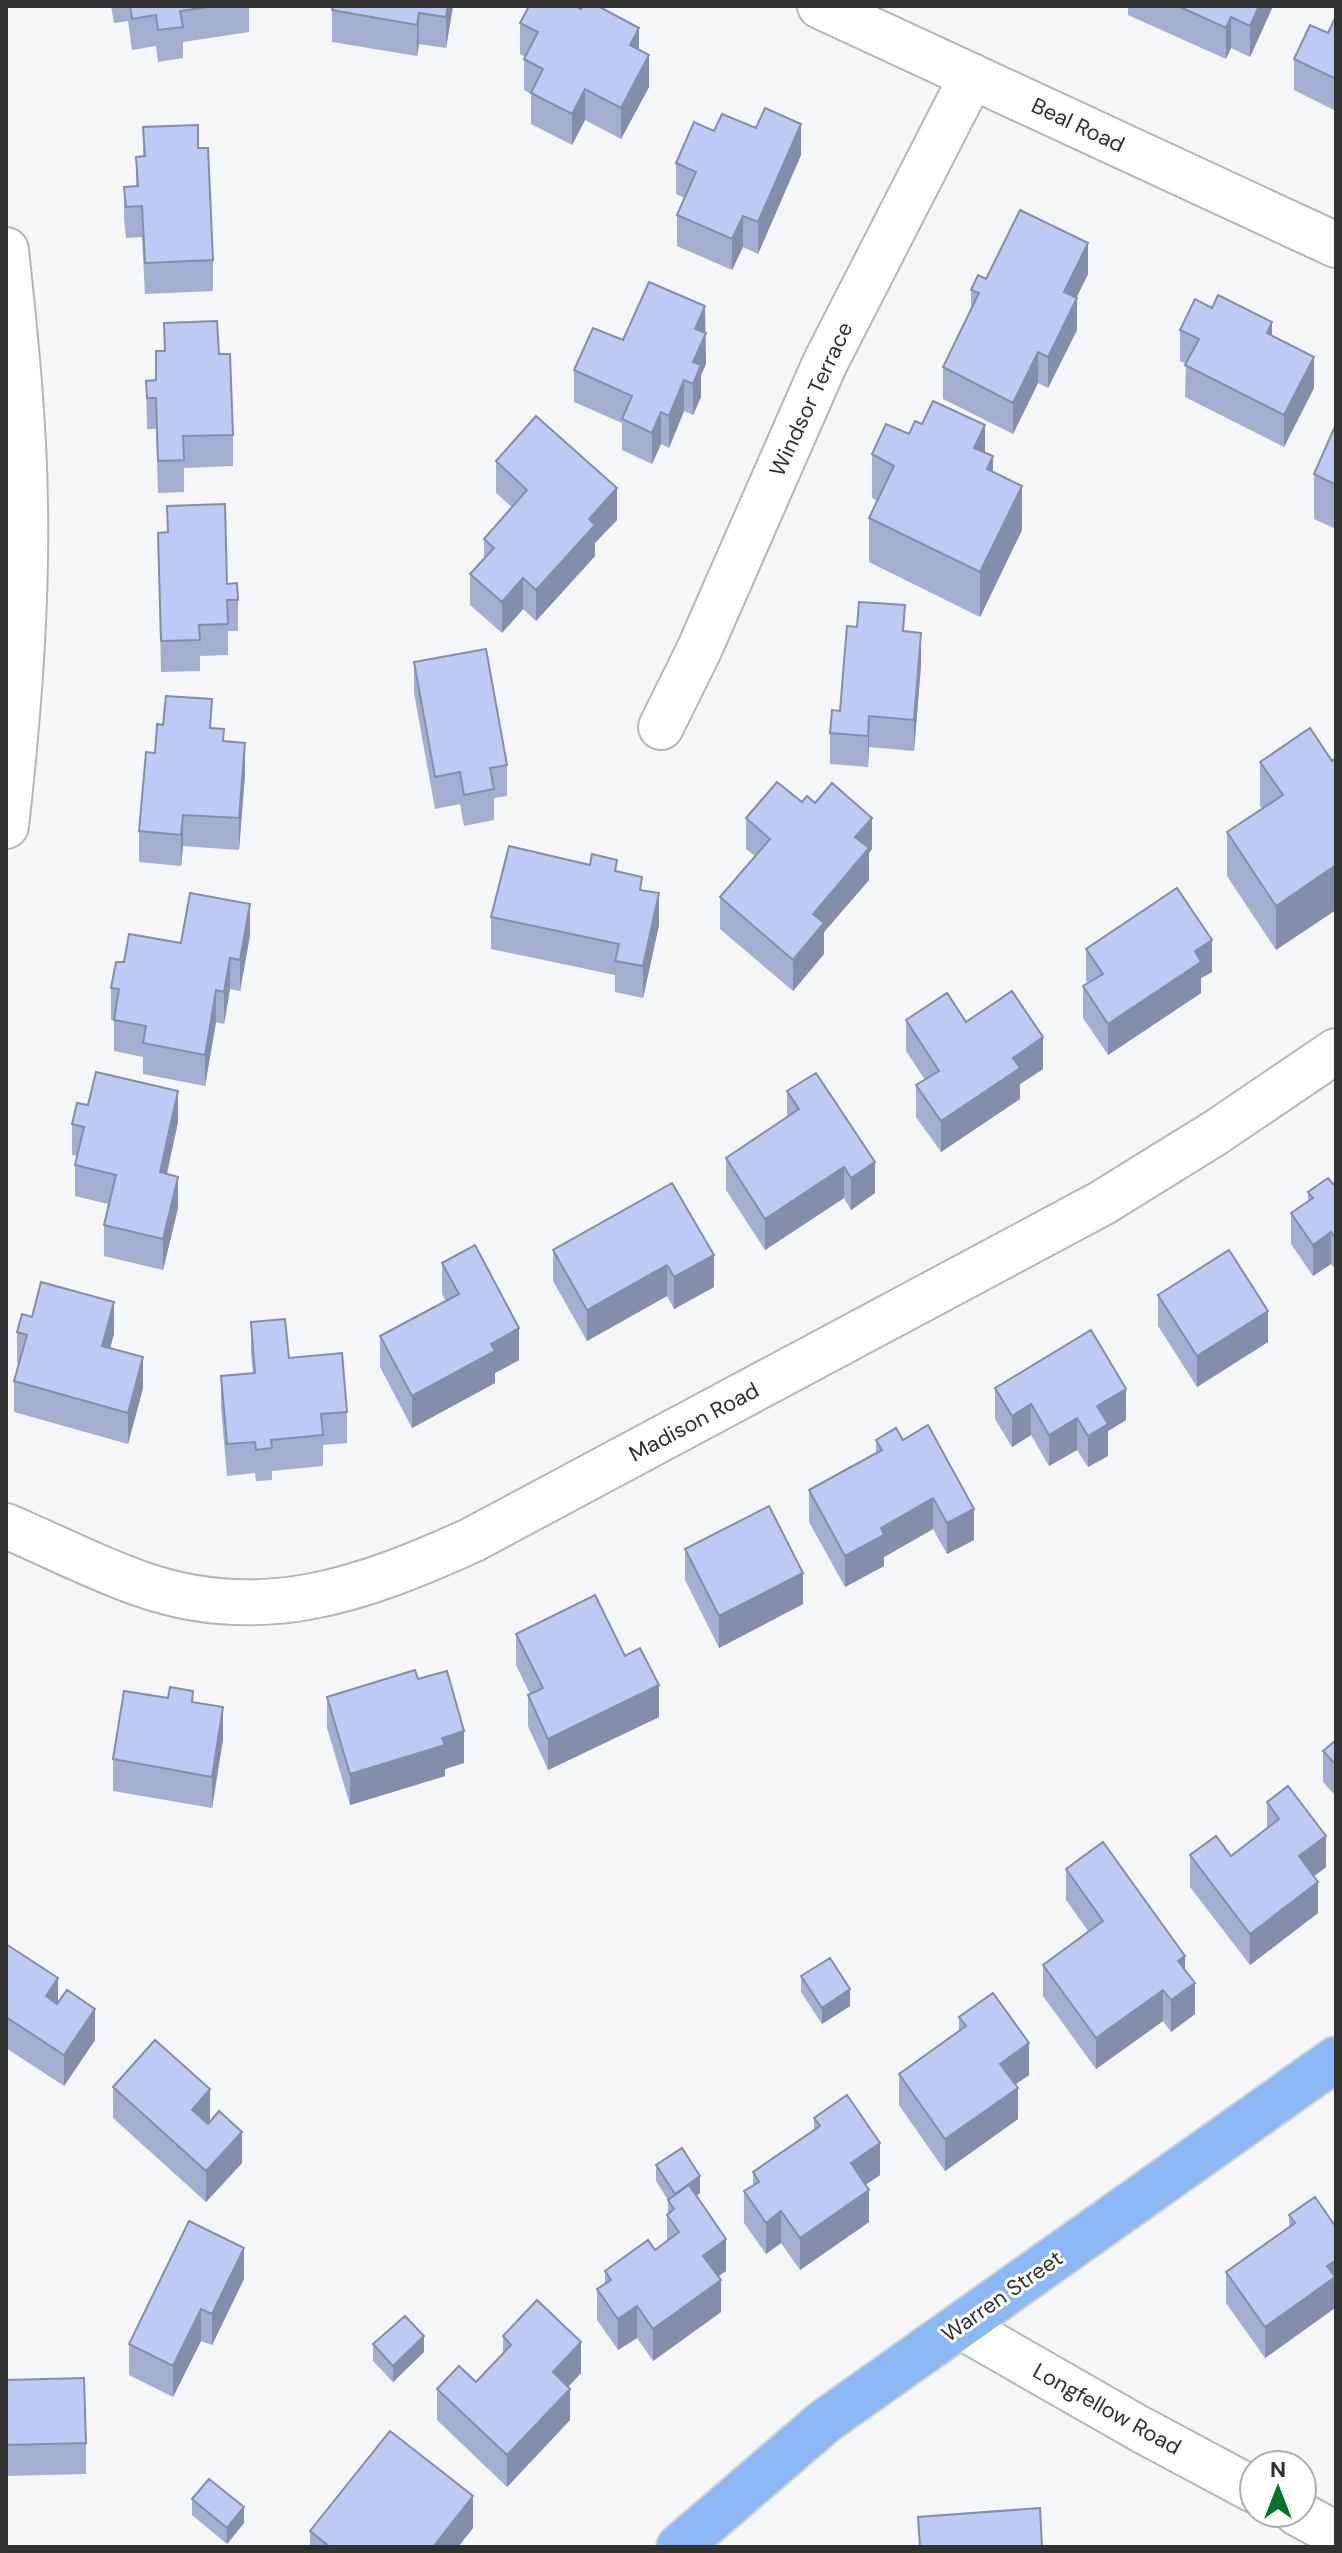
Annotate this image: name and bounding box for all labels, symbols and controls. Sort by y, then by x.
street label: Beal Road [1027,91,1129,159]
street label: Windsor Terrace [763,317,859,481]
street label: Madison Road [624,1376,764,1468]
street label: Warren Street [936,2244,1068,2348]
street label: Longfellow Road [1028,2356,1186,2462]
north arrow [1238,2449,1318,2529]
text: N [1270,2455,1286,2484]

